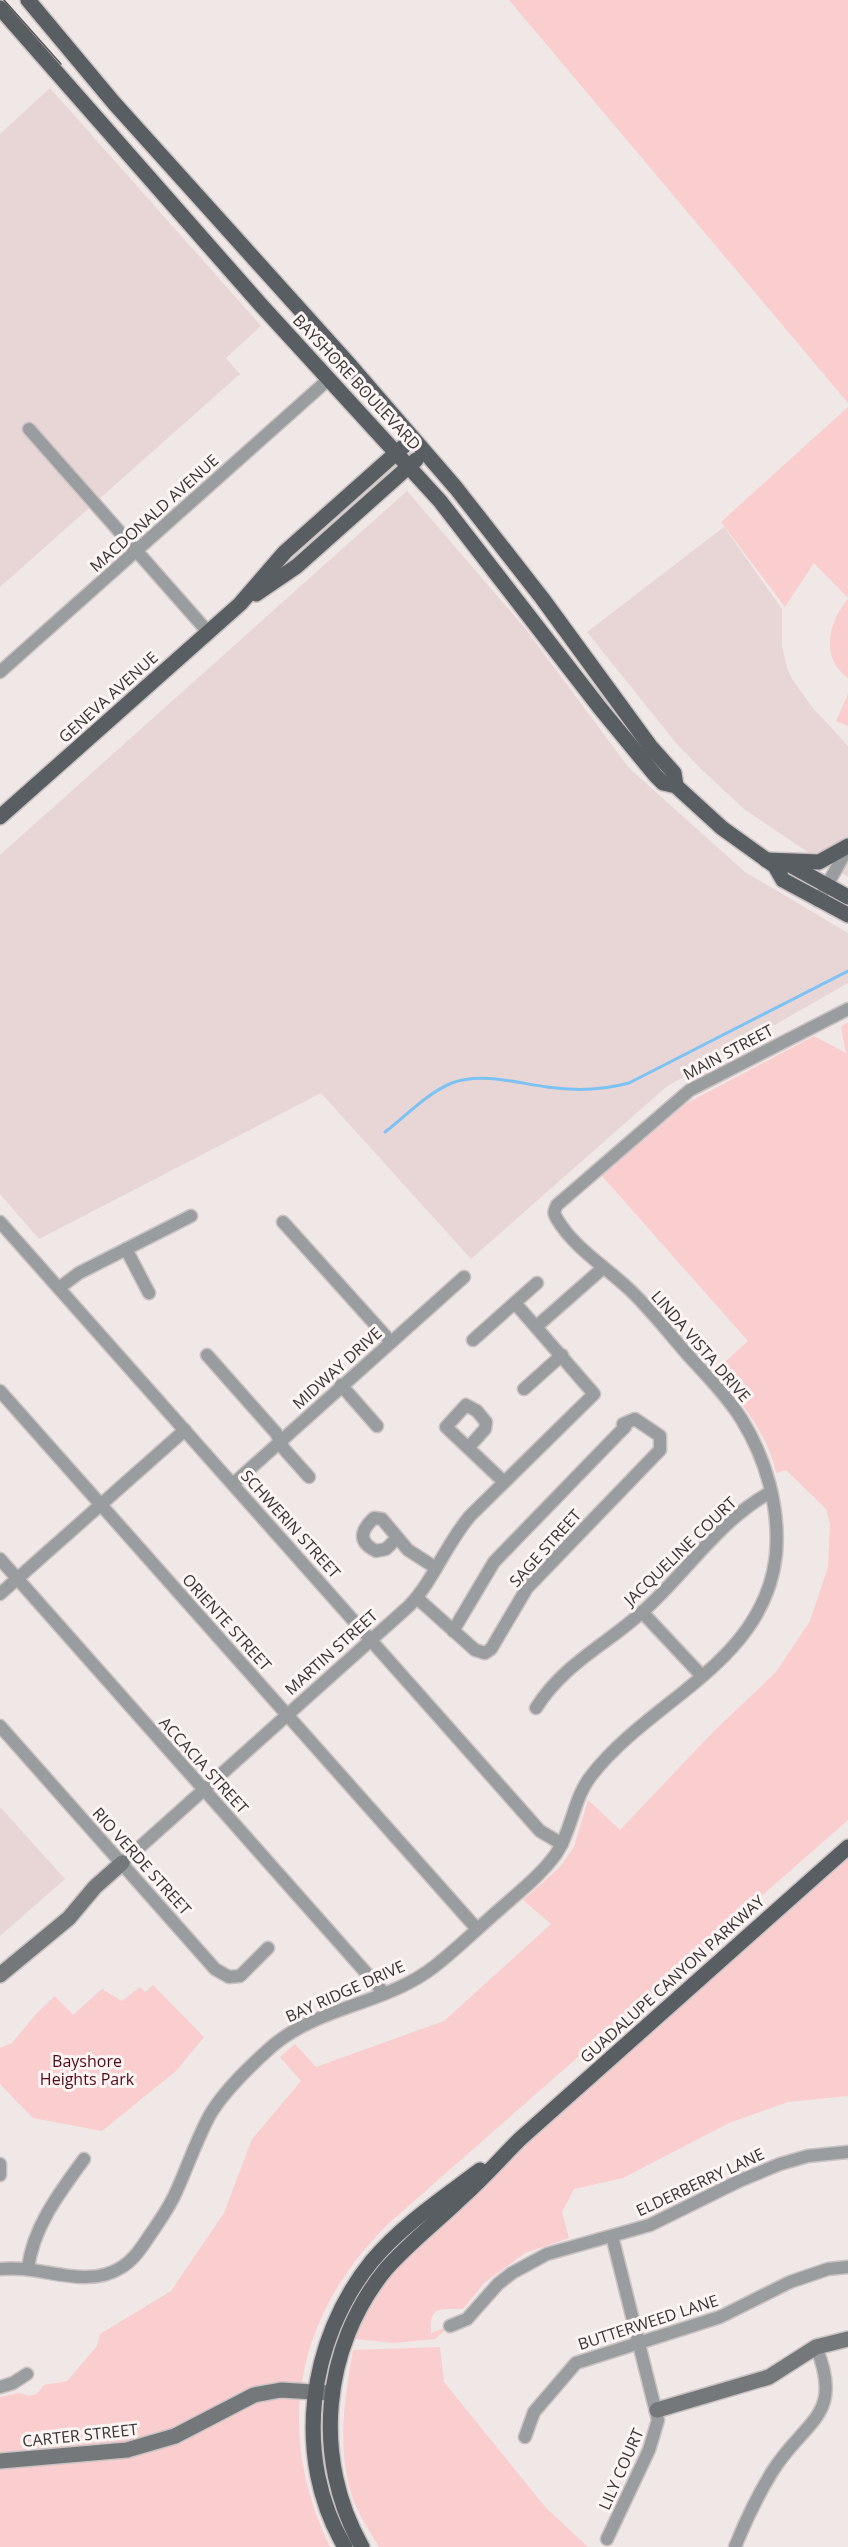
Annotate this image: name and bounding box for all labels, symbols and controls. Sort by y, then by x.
street label: BAYSHORE BOULEVARD [288,309,426,455]
street label: MACDONALD AVENUE [85,449,223,577]
street label: GENEVA AVENUE [54,647,162,747]
street label: MAIN STREET [679,1019,777,1085]
street label: LINDA VISTA DRIVE [646,1286,756,1406]
street label: MIDWAY DRIVE [288,1322,386,1414]
street label: SCHWERIN STREET [236,1465,346,1583]
street label: JACQUELINE COURT [618,1491,741,1612]
street label: SAGE STREET [504,1504,586,1592]
street label: ORIENTE STREET [177,1569,277,1675]
street label: MARTIN STREET [280,1604,382,1700]
street label: ACCACIA STREET [155,1712,254,1818]
street label: RIO VERDE STREET [88,1802,196,1920]
street label: GUADALUPE CANYON PARKWAY [575,1890,769,2068]
street label: BAY RIDGE DRIVE [282,1955,408,2027]
park label: Bayshore Heights Park [40,2050,135,2090]
street label: ELDERBERRY LANE [632,2143,768,2221]
street label: BUTTERWEED LANE [575,2289,721,2355]
street label: CARTER STREET [21,2418,139,2452]
street label: LILY COURT [593,2425,649,2513]

